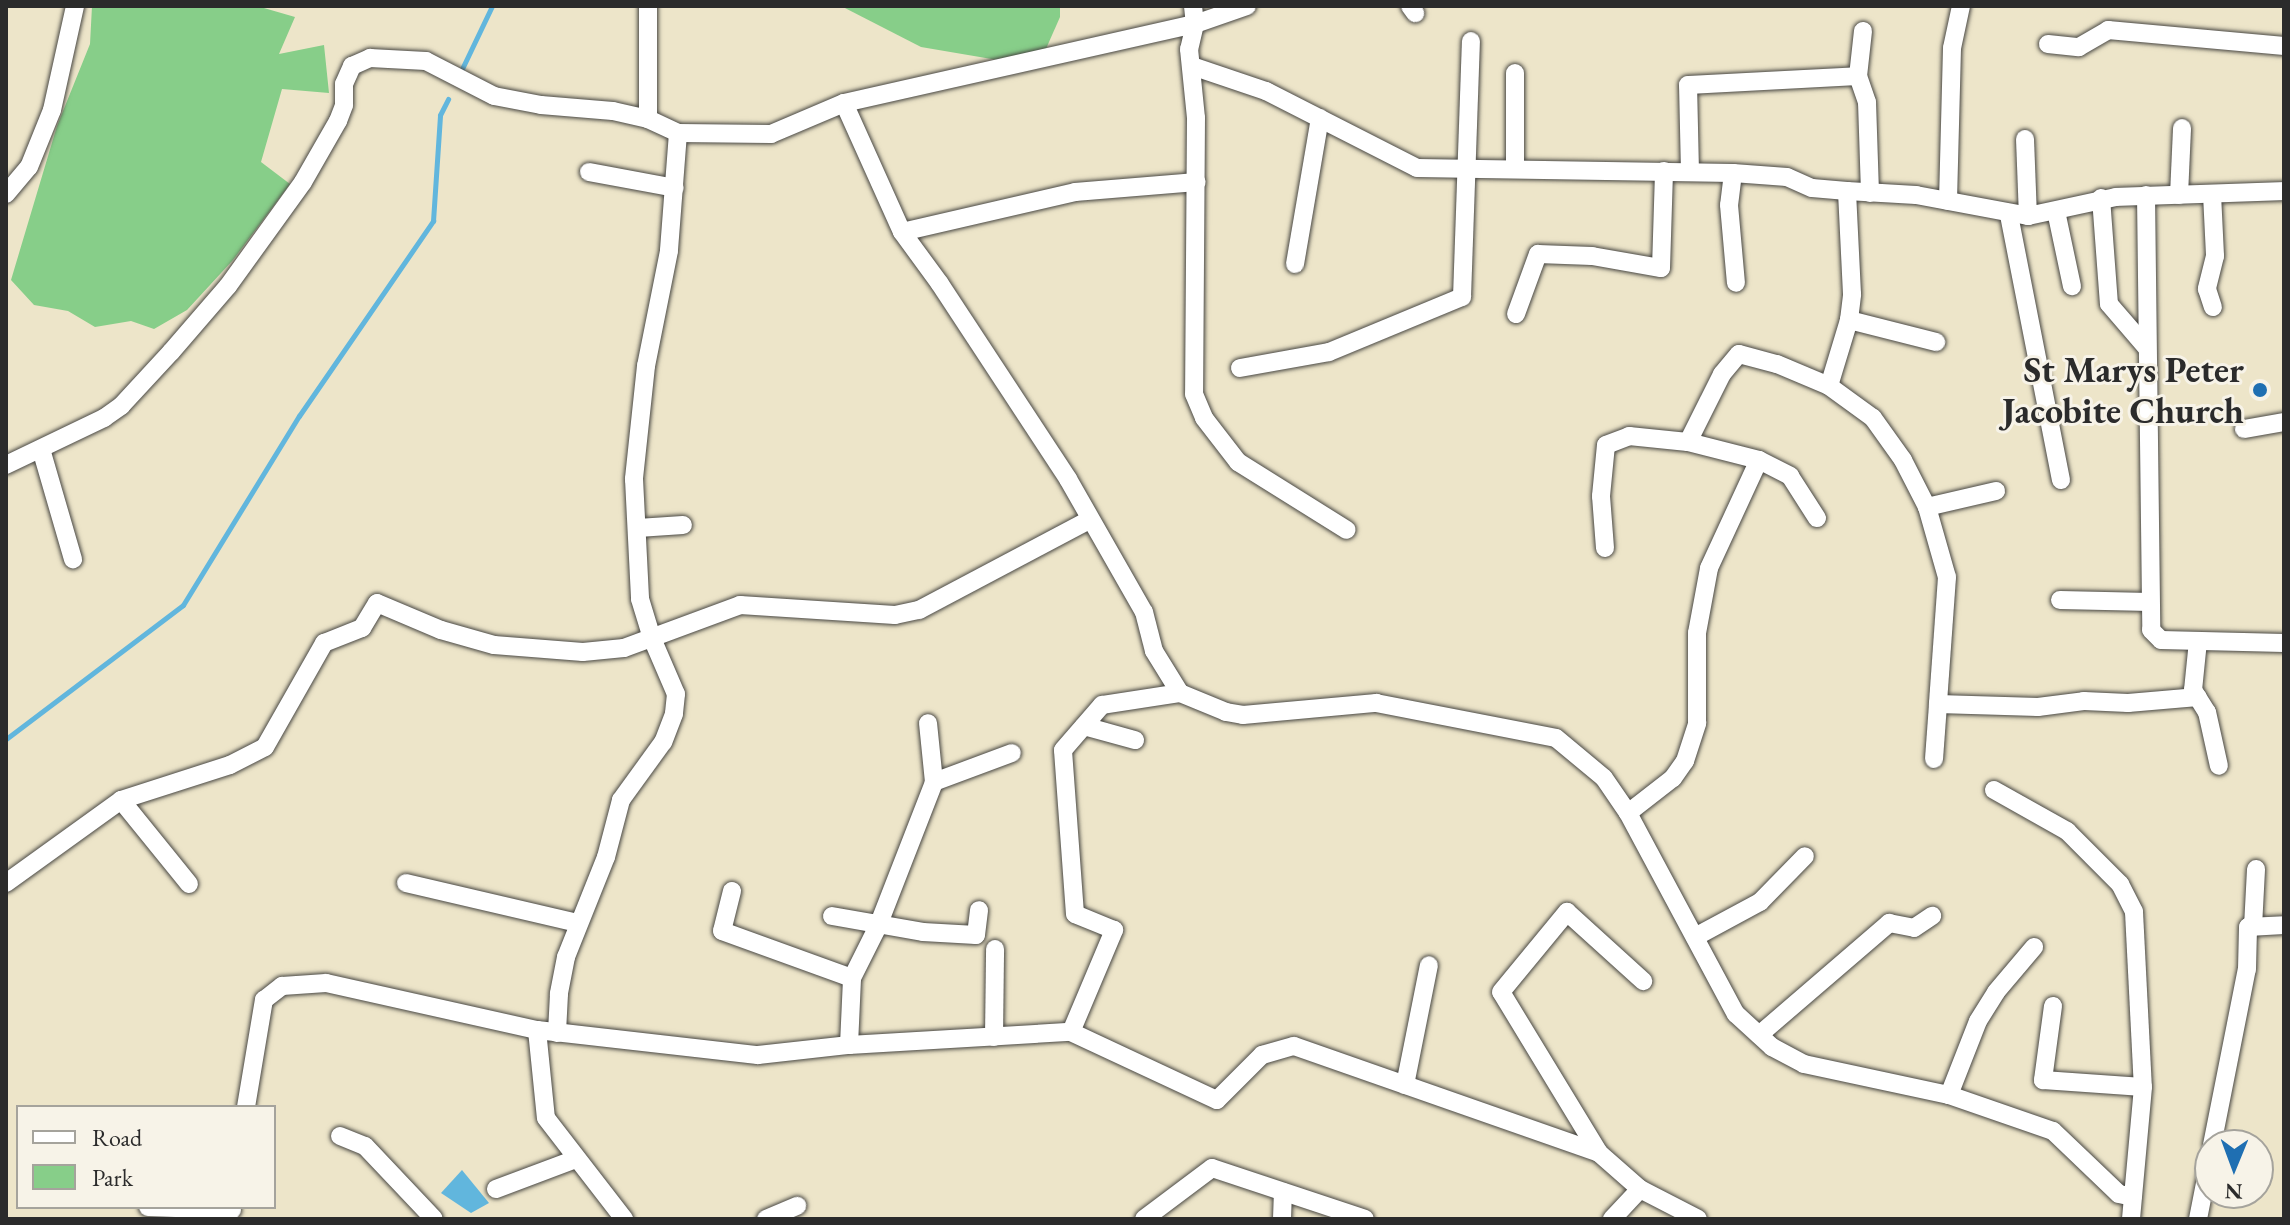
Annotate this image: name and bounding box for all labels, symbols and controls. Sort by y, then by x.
place label: St Marys Peter Jacobite Church [2002,347,2244,432]
marker: St Marys Peter Jacobite Church [2251,381,2269,399]
legend [16,1105,276,1209]
text: Road [92,1122,142,1153]
north arrow [2194,1129,2274,1209]
text: Park [92,1162,133,1193]
text: N [2224,1177,2243,1206]

